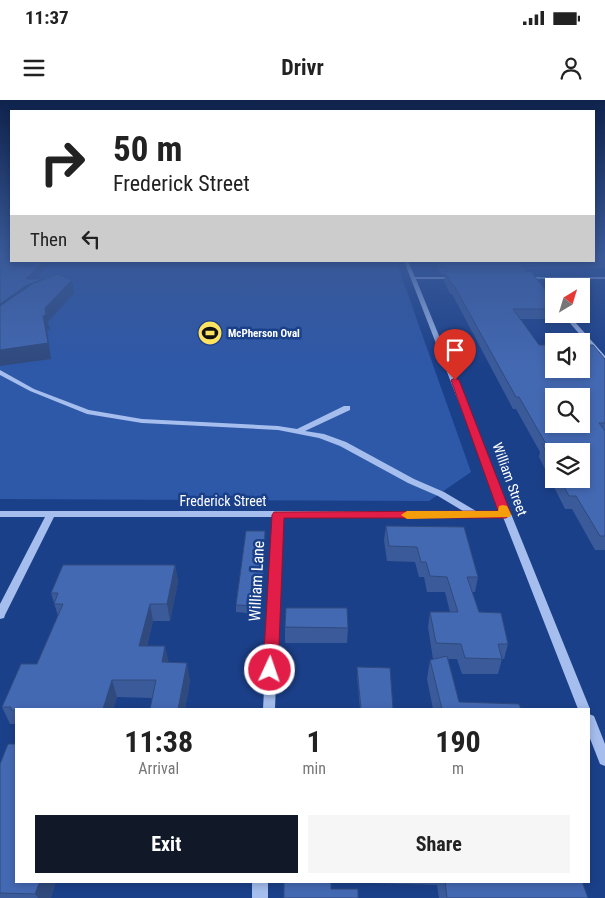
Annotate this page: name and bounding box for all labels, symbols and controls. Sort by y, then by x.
text: 11:37 [25,6,69,29]
icon: menu [20,54,48,82]
icon: person [557,54,585,82]
text: Drivr [281,55,324,80]
text: 50 m [113,129,182,170]
icon: right [30,130,95,195]
text: Frederick Street [113,171,250,196]
icon: left [77,225,105,253]
text: Then [30,228,67,251]
north arrow [545,278,590,322]
map controls [545,278,590,488]
sports icon: McPherson Oval [197,320,223,346]
place label: McPherson Oval [228,327,300,340]
pin [434,329,476,380]
button: sound [545,333,590,378]
icon: arrive [441,336,469,364]
button: search [545,388,590,433]
street label: William Street [489,440,531,518]
button: layers [545,443,590,488]
street label: Frederick Street [179,493,267,509]
street label: William Lane [245,540,268,622]
position arrow [243,643,295,695]
text: 11:38 [124,724,193,759]
text: 1 [307,724,322,759]
text: 190 [435,724,481,759]
text: Arrival [138,759,179,778]
text: min [302,759,326,778]
text: m [452,759,464,778]
button: Exit [35,815,298,873]
button: Share [308,815,570,873]

